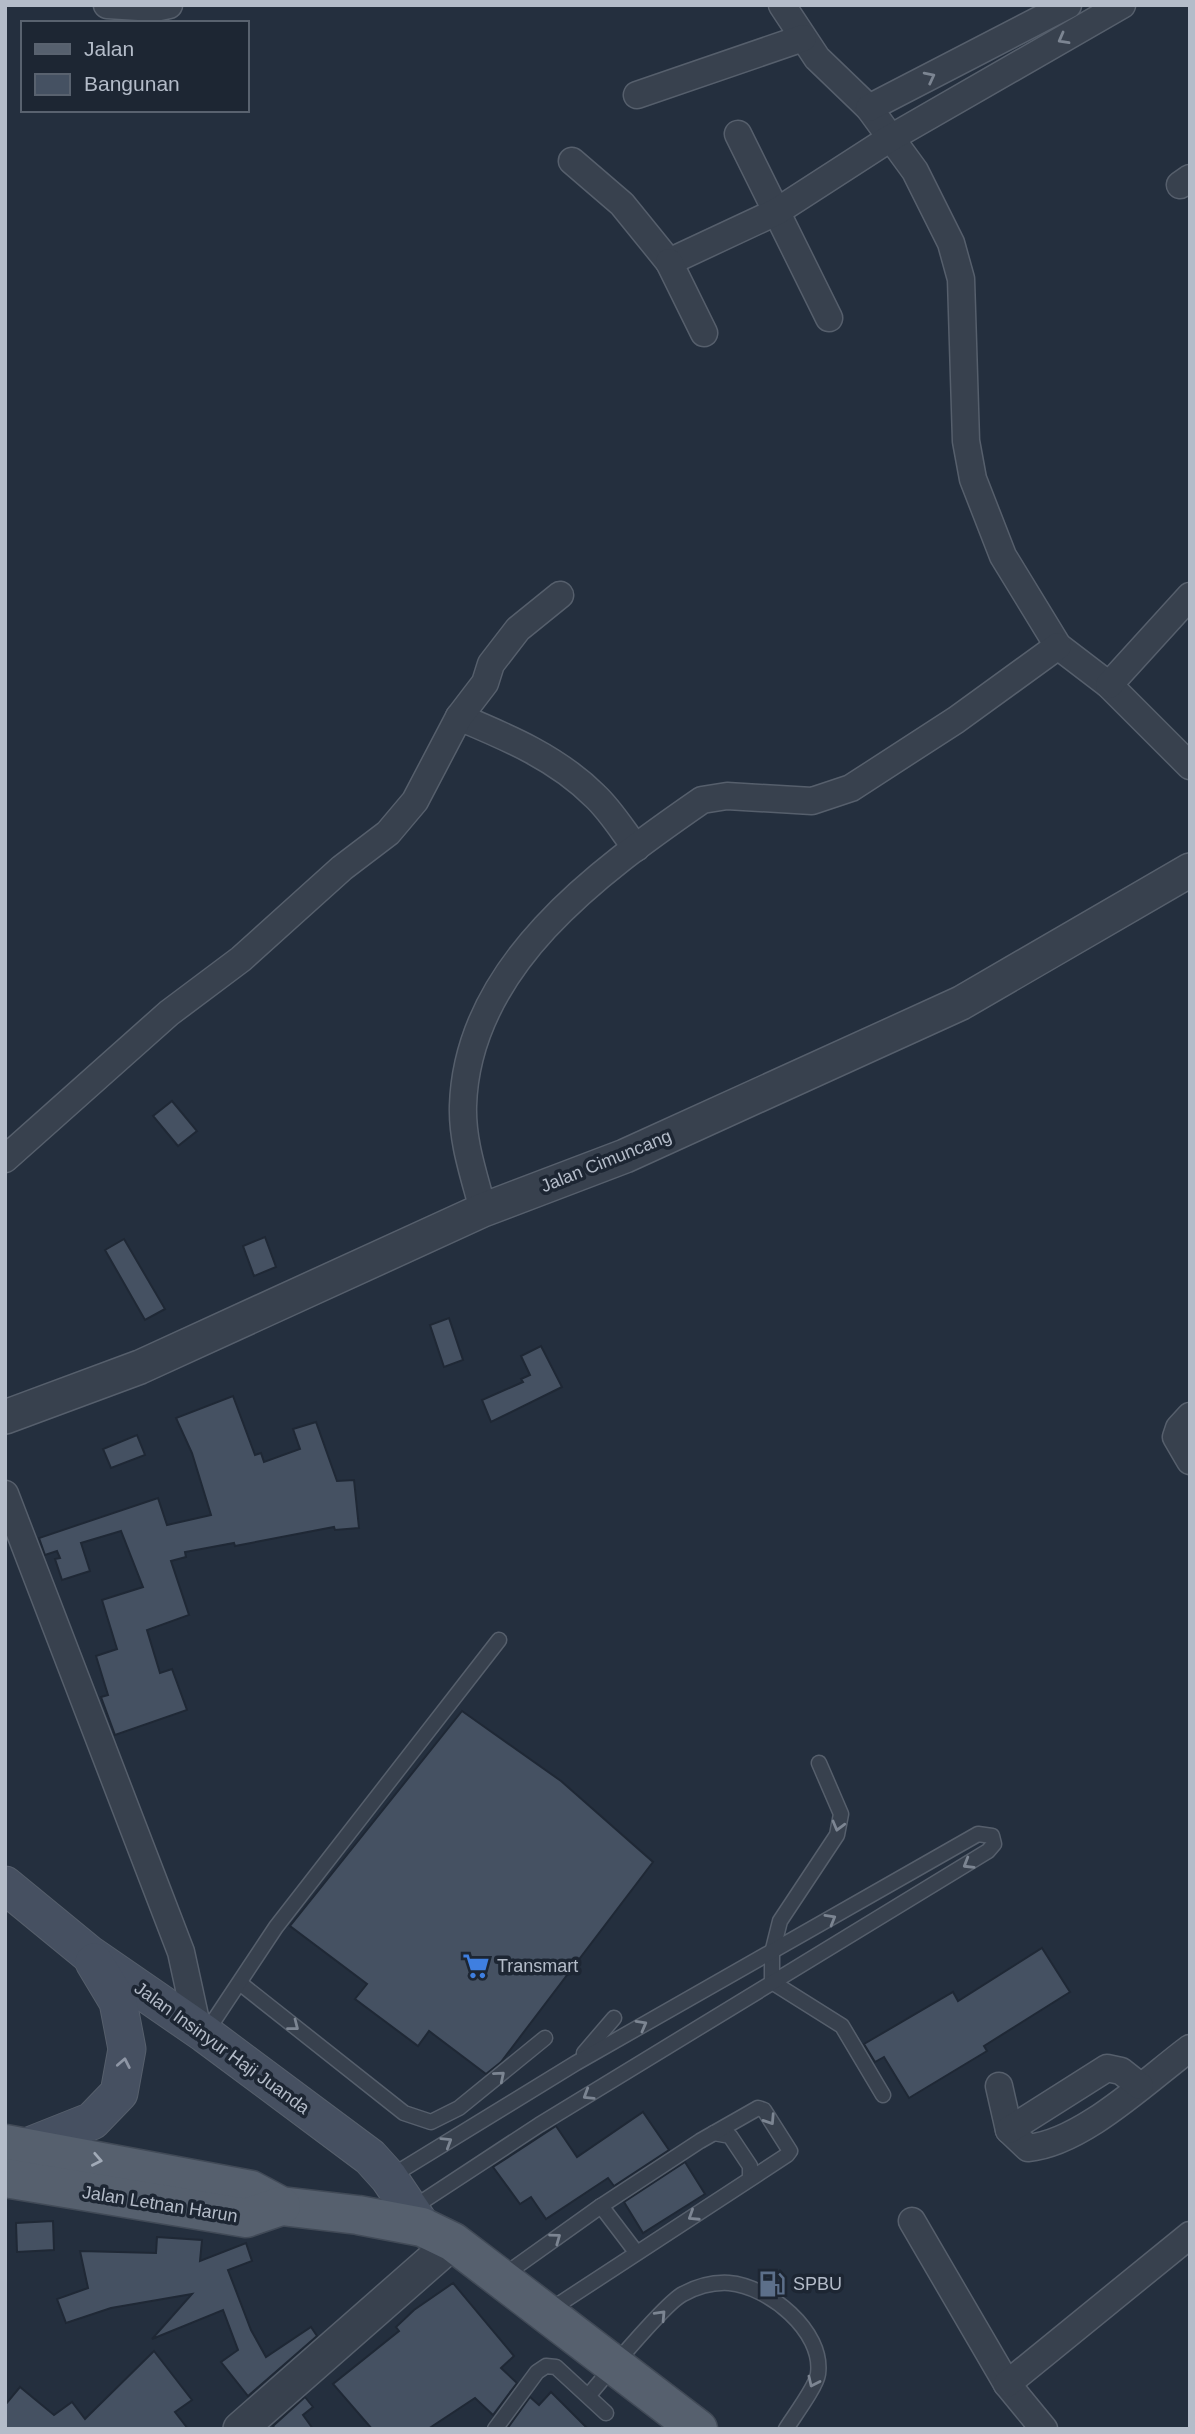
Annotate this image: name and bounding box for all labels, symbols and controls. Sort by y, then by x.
legend [21,21,248,112]
one-way arrow [1058,31,1070,44]
text: Jalan [84,37,134,60]
text: Bangunan [84,72,180,95]
one-way arrow [922,72,935,85]
street label: Jalan Cimuncang [538,1126,674,1196]
one-way arrow [831,1820,846,1832]
one-way arrow [962,1855,975,1868]
one-way arrow [823,1914,836,1927]
supermarket icon: Transmart [461,1951,491,1981]
place label: Transmart [497,1956,578,1976]
street label: Jalan Insinyur Haji Juanda [131,1978,314,2119]
one-way arrow [287,2018,299,2031]
one-way arrow [635,2020,648,2033]
one-way arrow [116,2057,131,2069]
one-way arrow [491,2072,504,2084]
one-way arrow [583,2086,596,2099]
one-way arrow [762,2112,774,2125]
one-way arrow [440,2138,453,2151]
one-way arrow [91,2151,103,2166]
street label: Jalan Letnan Harun [81,2182,239,2226]
one-way arrow [688,2207,701,2220]
one-way arrow [548,2234,561,2246]
fuel station icon: SPBU [757,2269,787,2299]
place label: SPBU [793,2274,842,2294]
one-way arrow [653,2310,666,2323]
one-way arrow [808,2374,821,2387]

